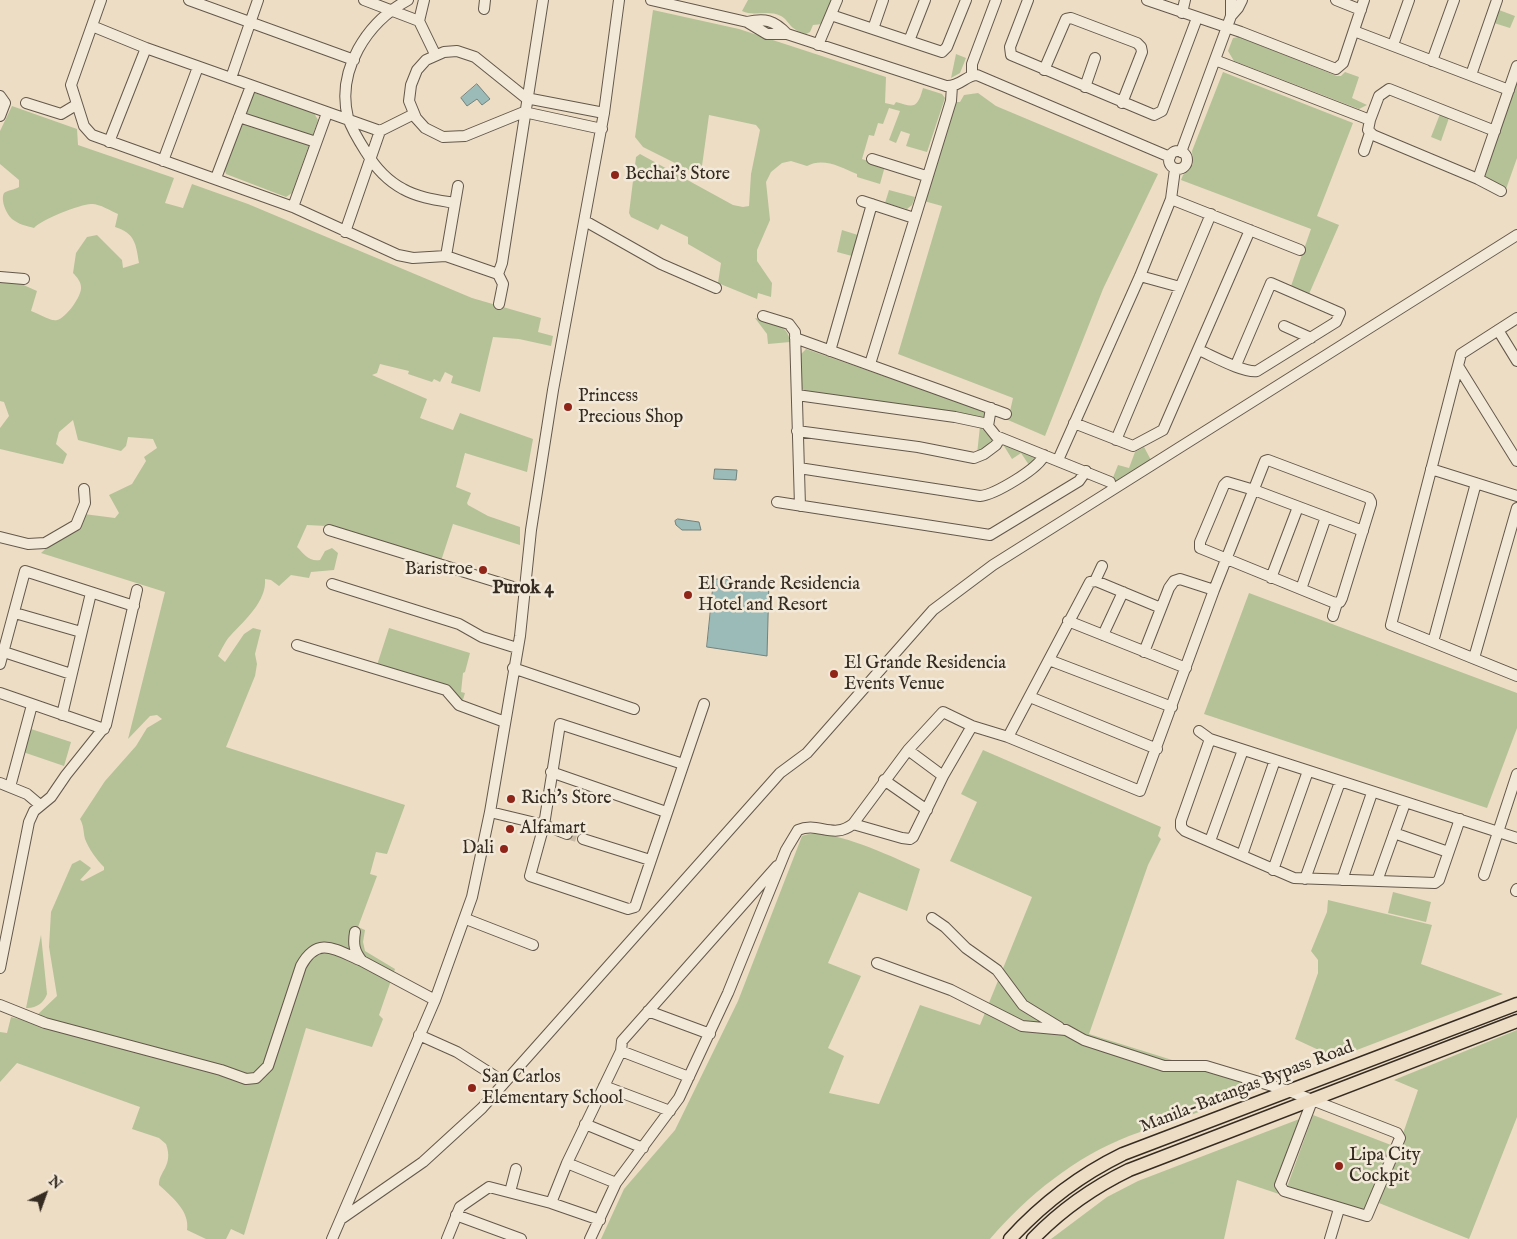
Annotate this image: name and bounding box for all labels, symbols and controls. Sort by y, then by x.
place label: Bechai's Store [625,164,730,186]
marker: Bechai's Store [609,169,621,181]
place label: Princess Precious Shop [578,386,683,428]
marker: Princess Precious Shop [562,401,574,413]
place label: Baristroe [405,559,473,581]
marker: Baristroe [477,564,489,576]
place label: El Grande Residencia Hotel and Resort [698,574,860,616]
district label: Purok 4 [492,578,554,600]
marker: El Grande Residencia Hotel and Resort [682,589,694,601]
place label: El Grande Residencia Events Venue [844,653,1006,696]
marker: El Grande Residencia Events Venue [828,668,840,680]
place label: Rich's Store [521,788,612,810]
marker: Rich's Store [505,793,517,805]
place label: Alfamart [520,818,586,840]
marker: Alfamart [504,823,516,835]
place label: Dali [462,838,494,860]
marker: Dali [498,843,510,855]
street label: Manila-Batangas Bypass Road [1137,1037,1357,1139]
place label: San Carlos Elementary School [482,1067,623,1110]
marker: San Carlos Elementary School [466,1082,478,1094]
place label: Lipa City Cockpit [1349,1145,1421,1188]
marker: Lipa City Cockpit [1333,1160,1345,1172]
north arrow [20,1169,70,1219]
text: N [45,1172,66,1194]

